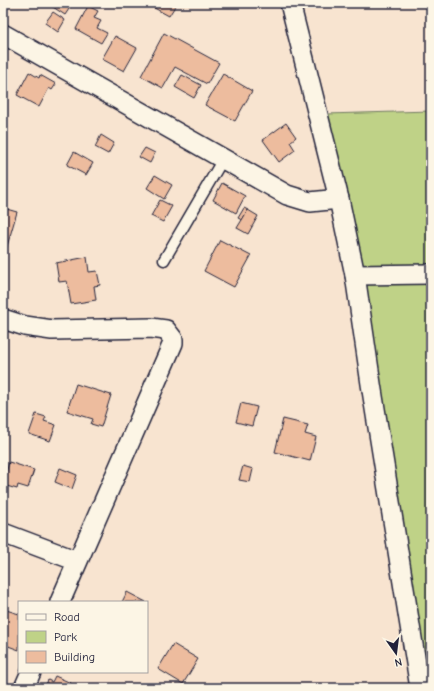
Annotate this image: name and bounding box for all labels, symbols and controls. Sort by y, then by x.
legend [18,601,148,673]
text: Road [54,610,80,624]
text: Park [54,630,77,644]
north arrow [376,633,416,673]
text: Building [54,650,95,664]
text: N [393,655,403,669]

